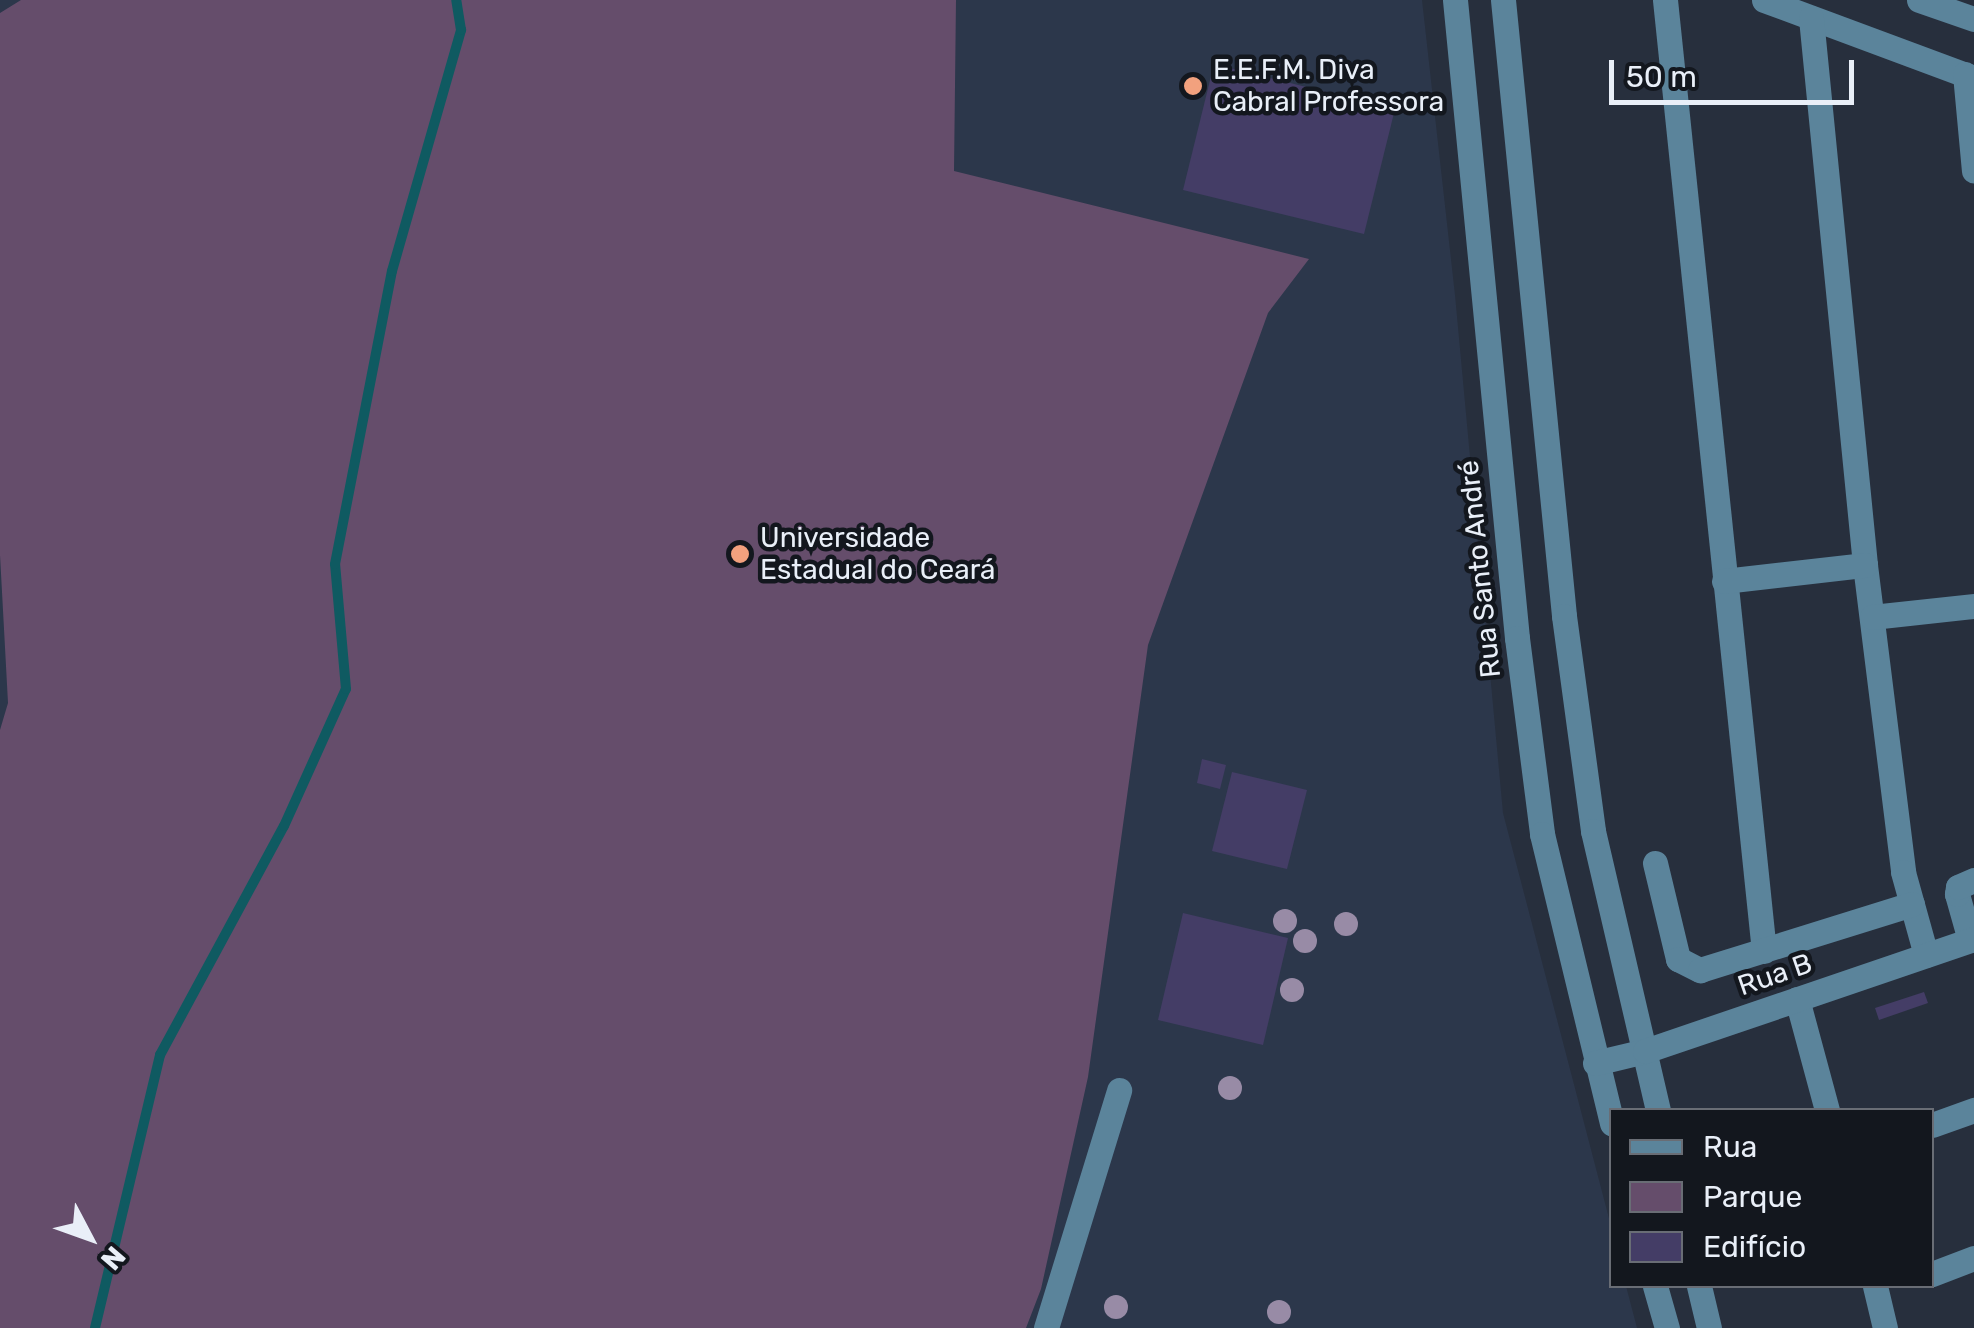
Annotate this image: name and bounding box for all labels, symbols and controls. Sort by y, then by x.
scale bar [1614,40,1859,102]
place label: E.E.F.M. Diva Cabral Professora [1213,53,1444,119]
text: 50 m [1626,59,1697,95]
marker: E.E.F.M. Diva Cabral Professora [1182,75,1204,97]
street label: Rua Santo André [1452,458,1508,680]
place label: Universidade Estadual do Ceará [760,521,996,587]
marker: Universidade Estadual do Ceará [729,543,751,565]
street label: Rua B [1733,947,1817,1003]
legend [1609,1108,1934,1288]
text: Rua [1703,1129,1757,1165]
text: Parque [1703,1179,1802,1215]
north arrow [40,1188,140,1288]
text: Edifício [1703,1229,1806,1265]
text: N [94,1240,132,1276]

